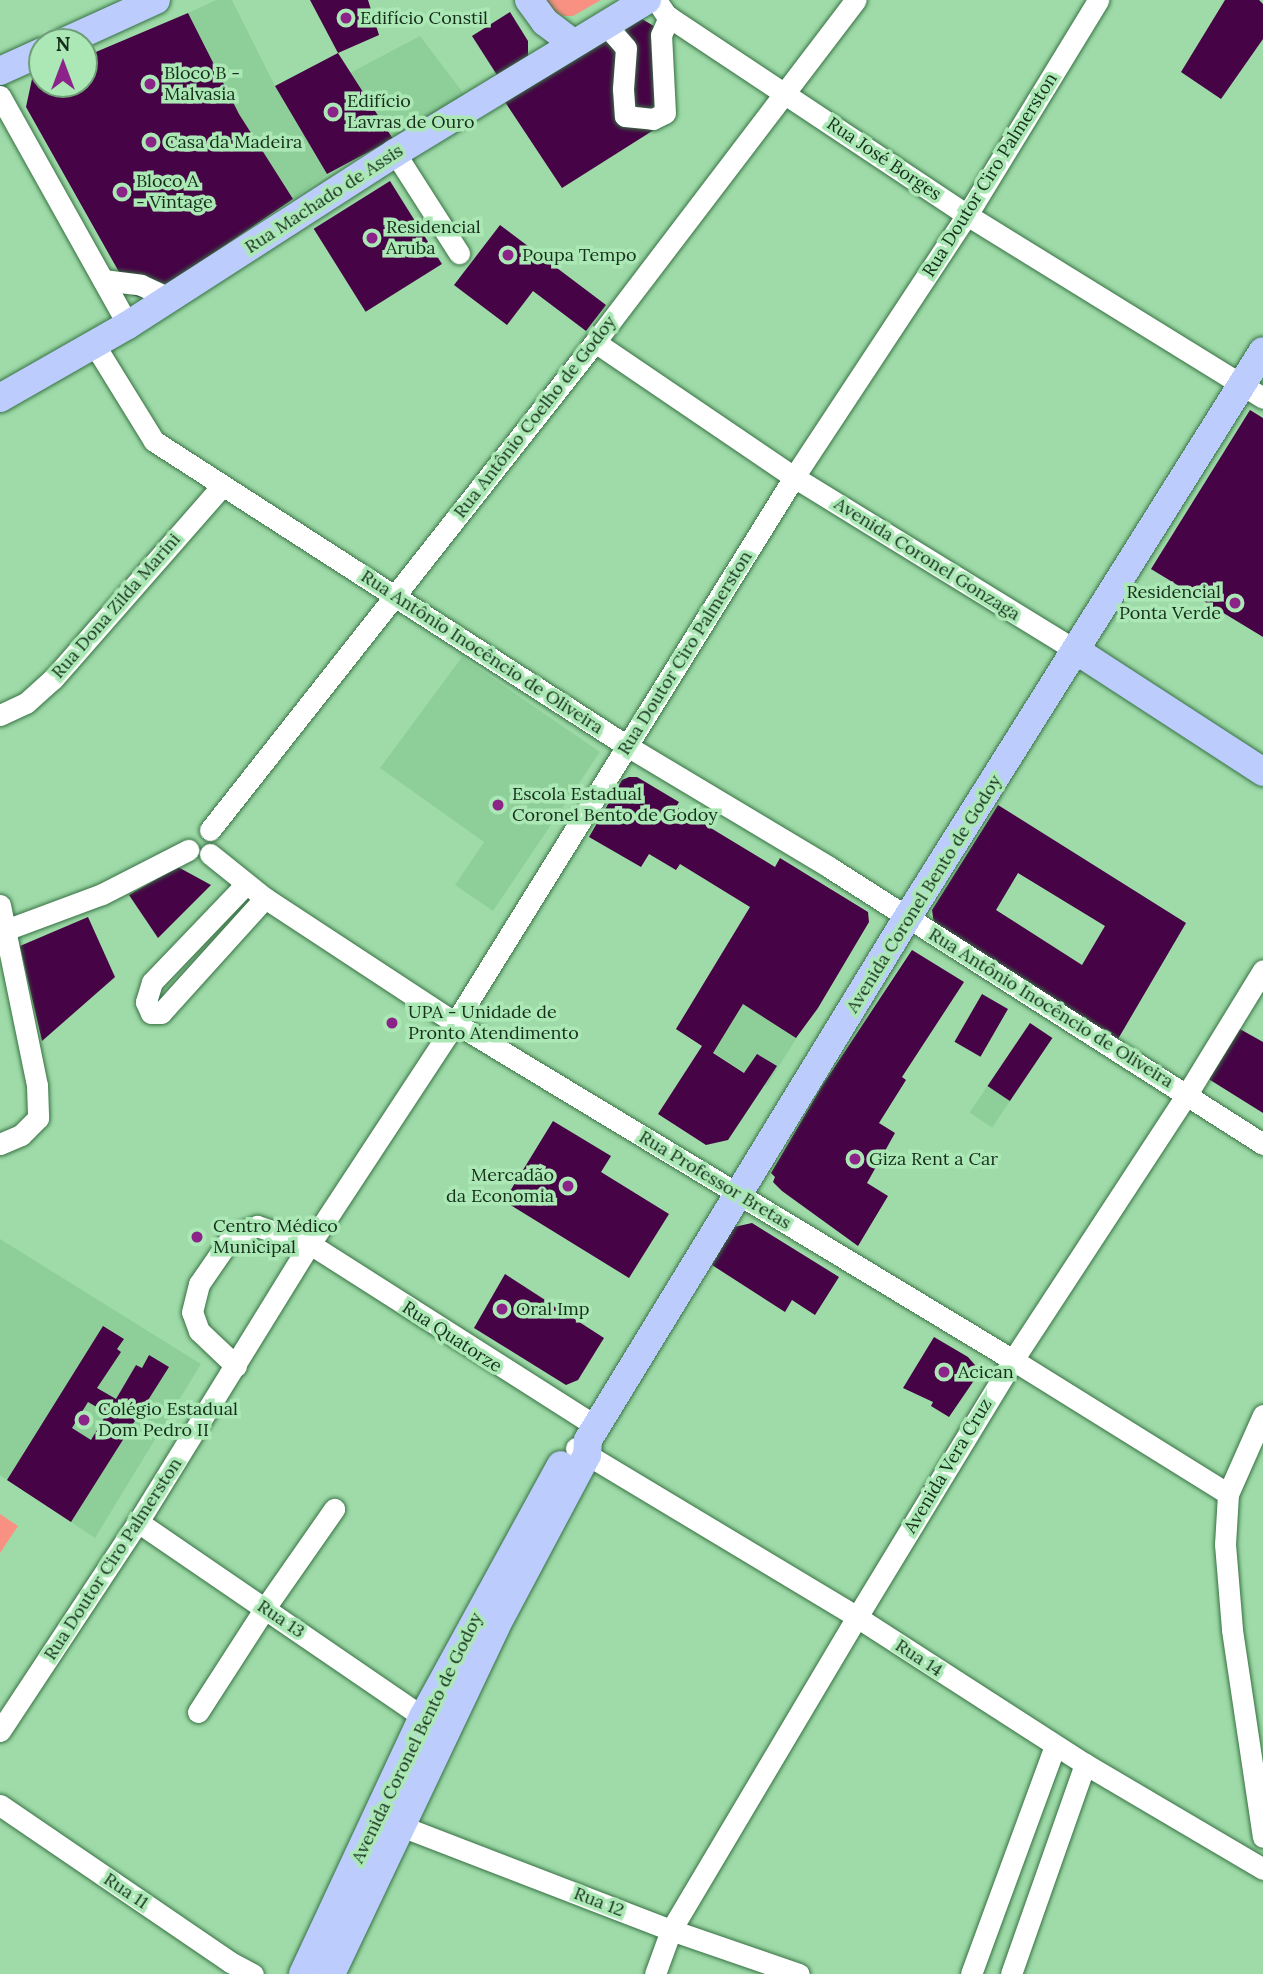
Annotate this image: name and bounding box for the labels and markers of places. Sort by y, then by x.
place label: Edifício Constil [360,7,488,29]
marker: Edifício Constil [338,10,354,26]
place label: Bloco B - Malvasia [164,63,240,106]
marker: Bloco B - Malvasia [142,76,158,92]
place label: Edifício Lavras de Ouro [347,91,474,134]
marker: Edifício Lavras de Ouro [325,104,341,120]
place label: Casa da Madeira [165,131,302,153]
marker: Casa da Madeira [143,134,159,150]
place label: Bloco A - Vintage [136,171,213,214]
marker: Bloco A - Vintage [114,184,130,200]
place label: Residencial Aruba [386,217,481,260]
marker: Residencial Aruba [364,230,380,246]
place label: Poupa Tempo [522,244,637,266]
marker: Poupa Tempo [500,247,516,263]
place label: Residencial Ponta Verde [1119,582,1221,624]
marker: Residencial Ponta Verde [1227,595,1243,611]
place label: Escola Estadual Coronel Bento de Godoy [512,784,718,826]
marker: Escola Estadual Coronel Bento de Godoy [490,797,506,813]
place label: UPA - Unidade de Pronto Atendimento [408,1002,579,1044]
marker: UPA - Unidade de Pronto Atendimento [382,1013,402,1033]
place label: Giza Rent a Car [869,1148,998,1170]
marker: Giza Rent a Car [847,1151,863,1167]
place label: Mercadão da Economia [446,1165,554,1208]
marker: Mercadão da Economia [560,1178,576,1194]
place label: Centro Médico Municipal [213,1216,338,1258]
marker: Centro Médico Municipal [187,1227,207,1247]
place label: Oral Imp [516,1298,590,1320]
marker: Oral Imp [494,1301,510,1317]
place label: Acican [958,1361,1014,1383]
marker: Acican [936,1364,952,1380]
place label: Colégio Estadual Dom Pedro II [98,1399,238,1442]
marker: Colégio Estadual Dom Pedro II [76,1412,92,1428]

